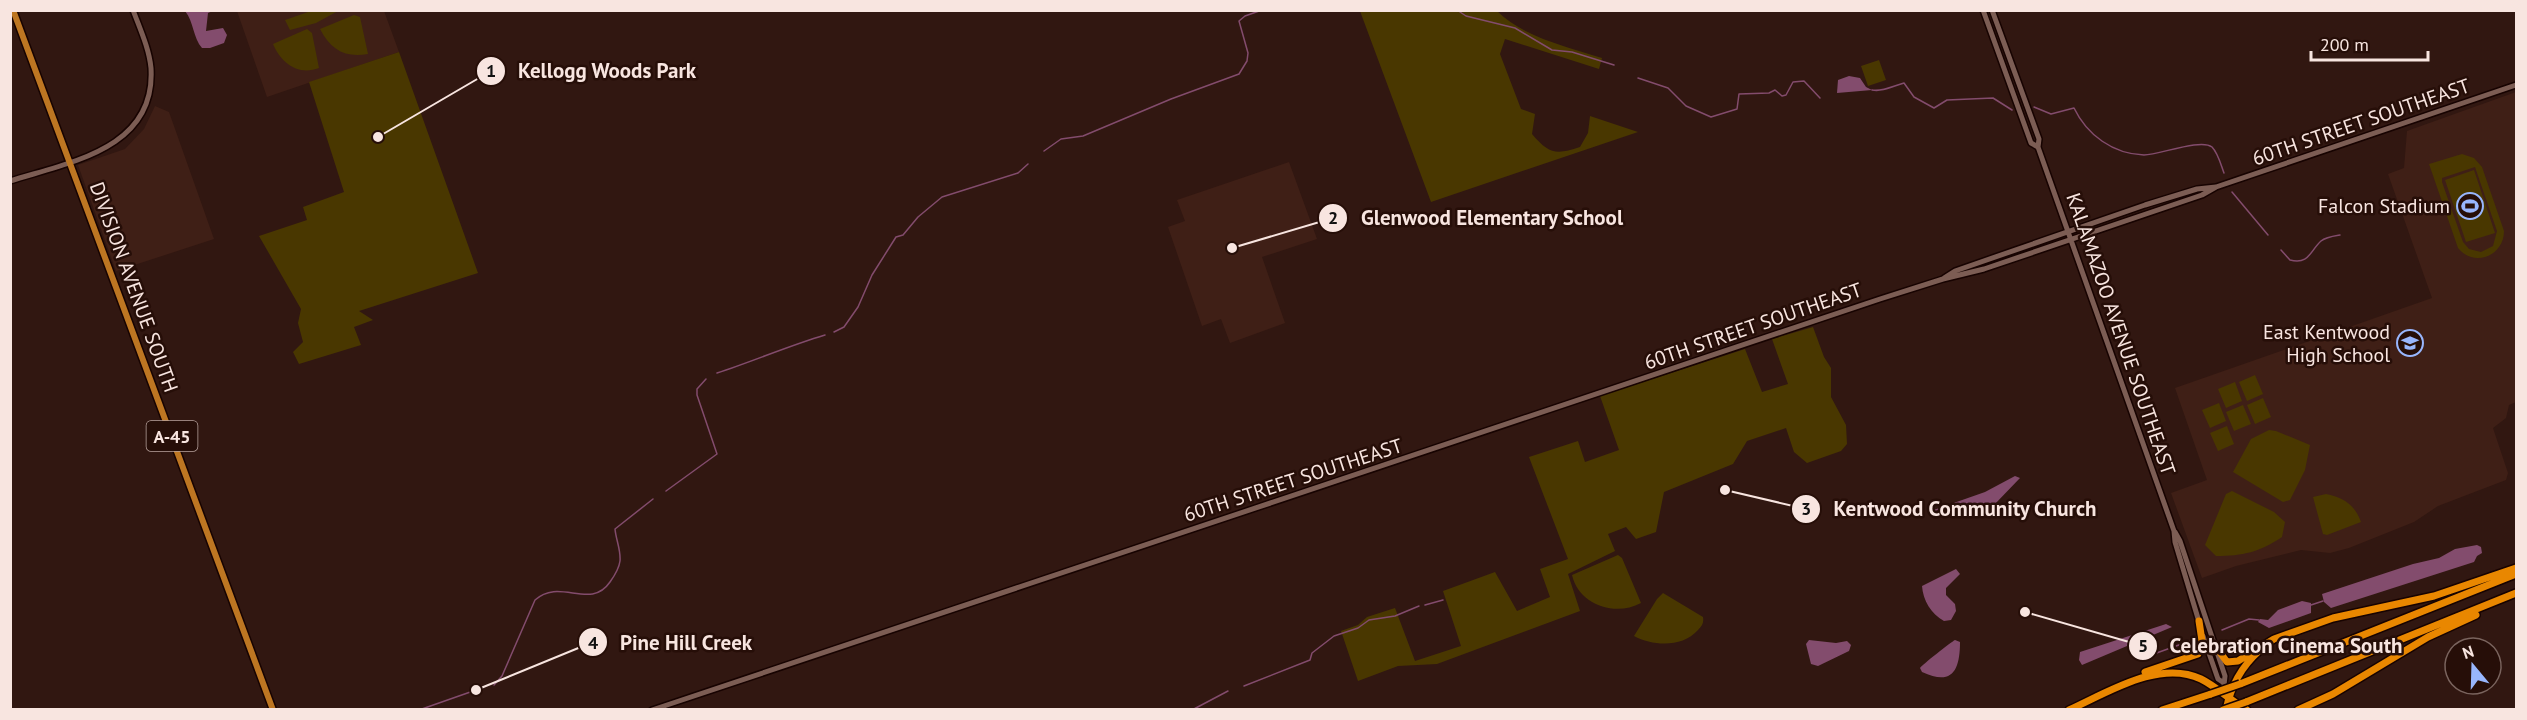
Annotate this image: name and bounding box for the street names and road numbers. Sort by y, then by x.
street label: 60TH STREET SOUTHEAST [2249,73,2473,171]
street label: DIVISION AVENUE SOUTH [84,178,184,396]
street label: KALAMAZOO AVENUE SOUTHEAST [2060,190,2182,478]
street label: 60TH STREET SOUTHEAST [1641,277,1865,375]
road number: A-45 [146,421,198,451]
street label: 60TH STREET SOUTHEAST [1180,432,1406,528]

